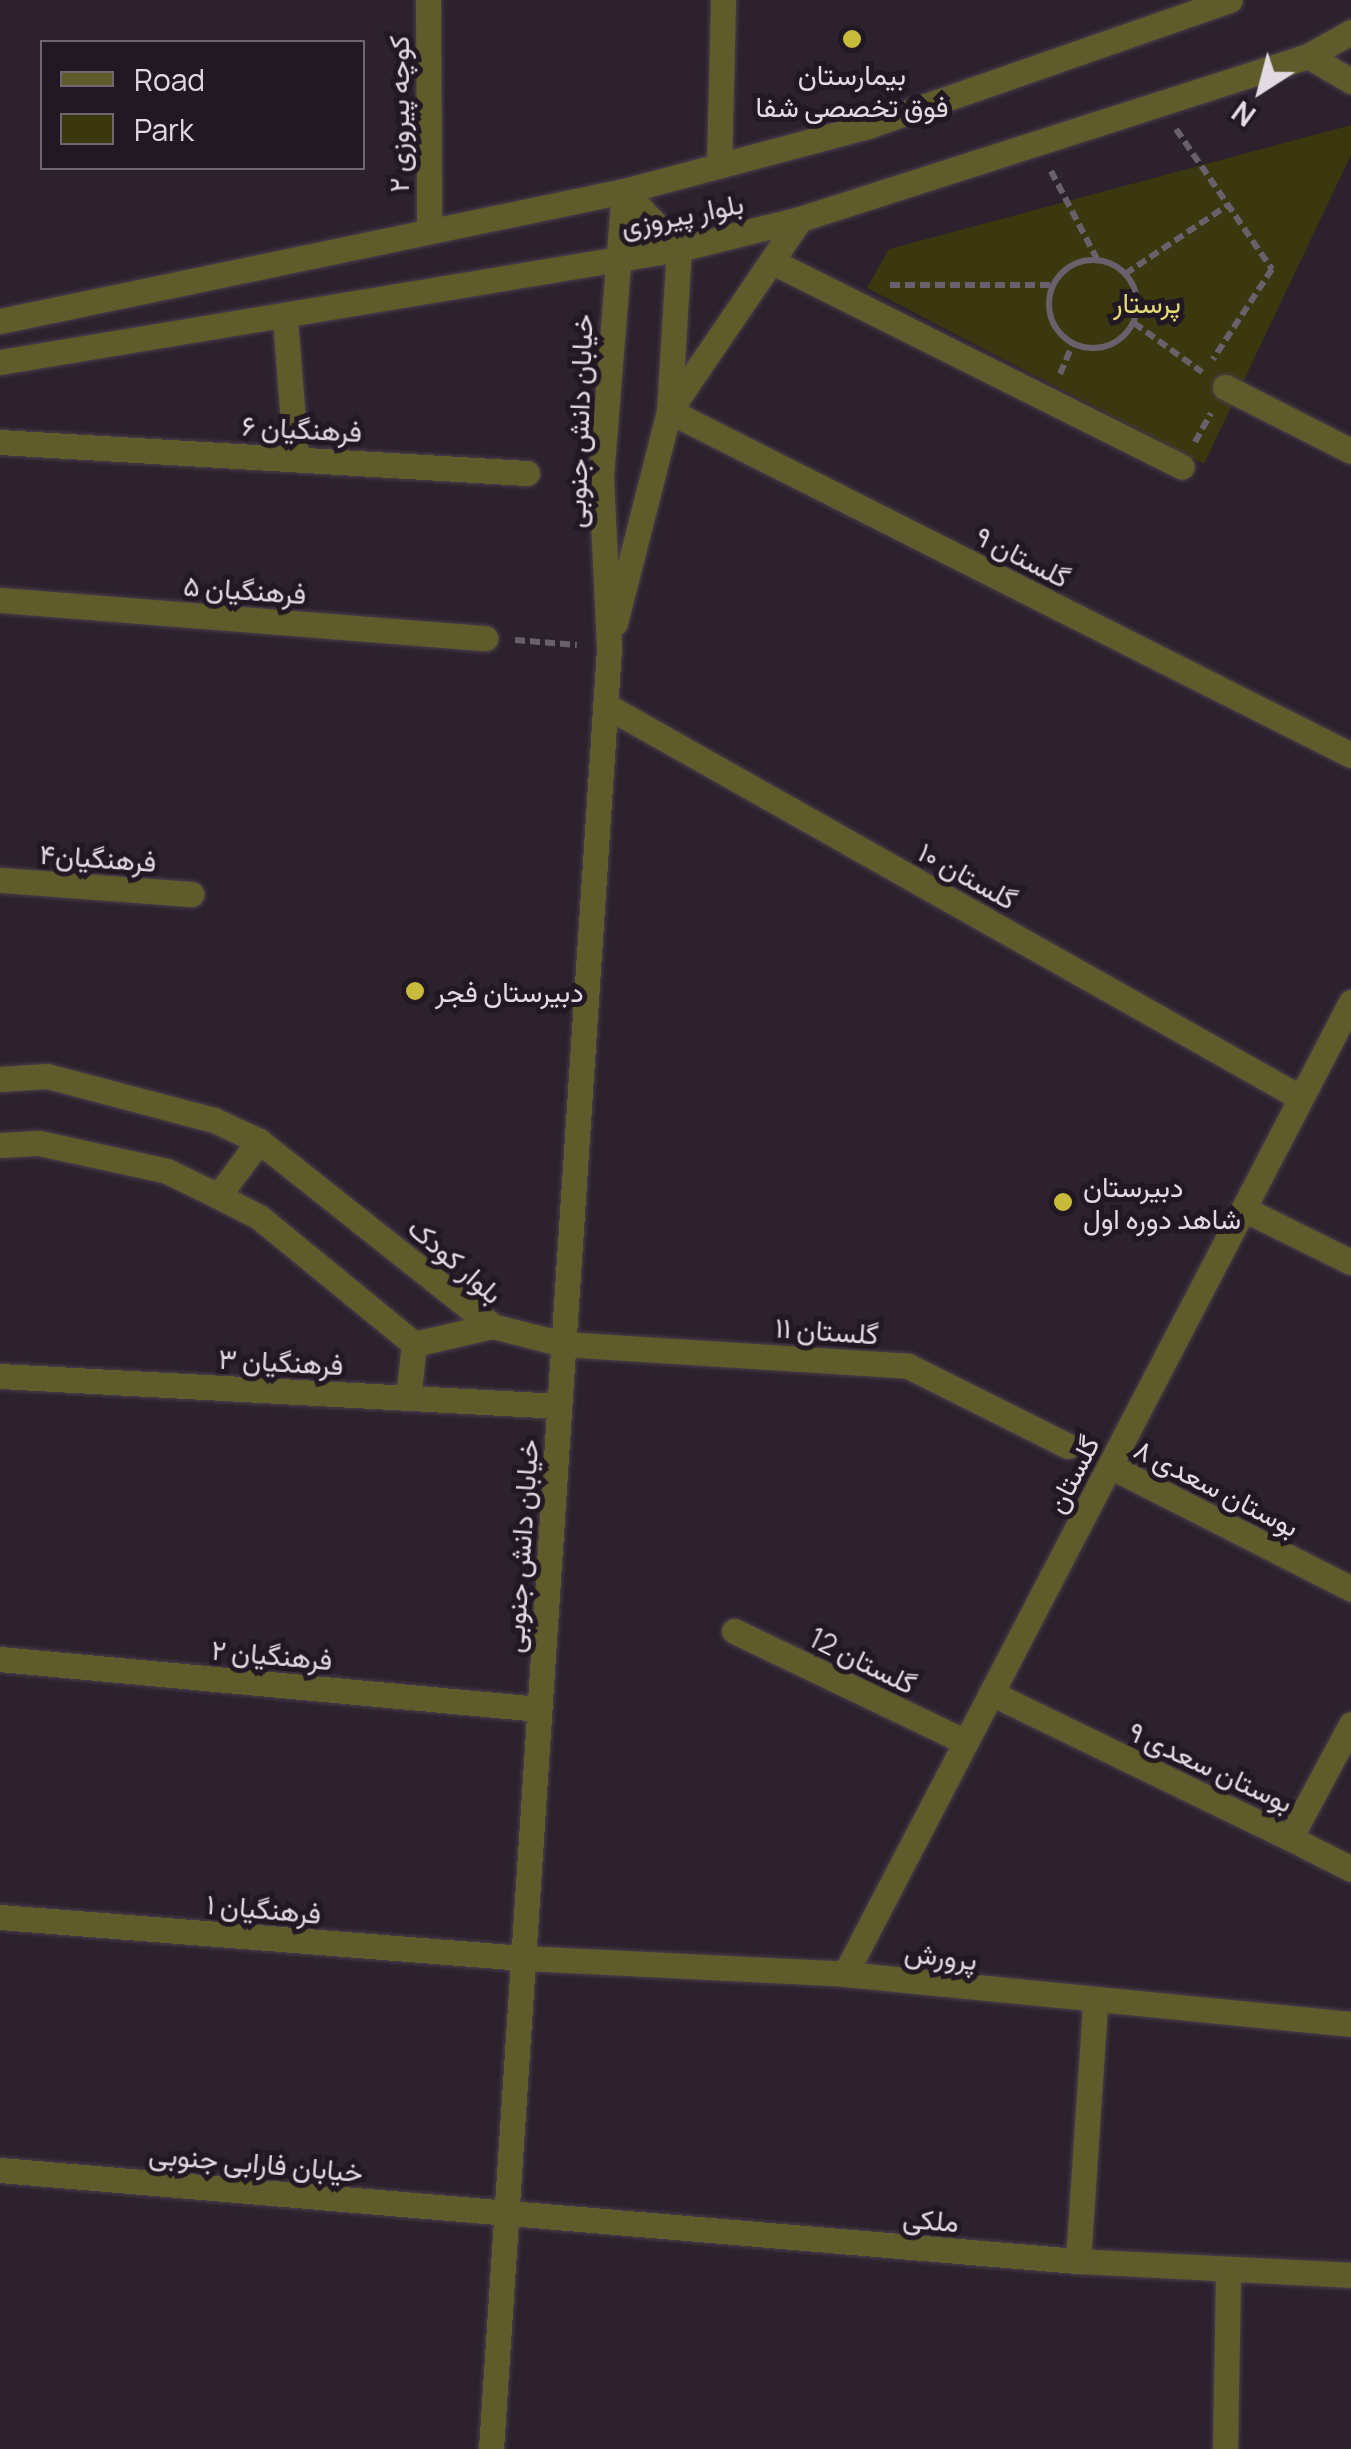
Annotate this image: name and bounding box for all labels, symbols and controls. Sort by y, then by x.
marker: بیمارستان فوق تخصصی شفا [839,26,865,52]
street label: کوچه پیروزی ۲ [381,36,415,192]
legend [40,40,365,170]
north arrow [1211,40,1311,140]
place label: بیمارستان فوق تخصصی شفا [755,57,949,123]
text: Road [134,59,205,100]
text: N [1224,93,1263,136]
text: Park [134,109,194,150]
street label: بلوار پیروزی [618,186,746,242]
park label: پرستار [1113,285,1181,319]
street label: خیابان دانش جنوبی [557,313,599,529]
street label: فرهنگیان ۶ [241,408,363,448]
street label: گلستان ۹ [970,518,1076,594]
street label: فرهنگیان ۵ [182,568,308,610]
street label: گلستان ۱۰ [913,834,1023,916]
street label: فرهنگیان۴ [38,836,158,878]
place label: دبیرستان فجر [435,974,584,1008]
marker: دبیرستان فجر [404,980,426,1002]
place label: دبیرستان شاهد دوره اول [1083,1169,1241,1235]
marker: دبیرستان شاهد دوره اول [1052,1191,1074,1213]
street label: بلوار کودک [402,1210,510,1310]
street label: گلستان ۱۱ [774,1310,880,1350]
street label: فرهنگیان ۳ [218,1341,344,1381]
street label: گلستان [1038,1430,1106,1518]
street label: بوستان سعدی ۸ [1129,1431,1305,1543]
street label: خیابان دانش جنوبی [496,1438,544,1654]
street label: گلستان 12 [804,1620,922,1700]
street label: فرهنگیان ۲ [210,1632,334,1676]
street label: بوستان سعدی ۹ [1124,1713,1298,1819]
street label: فرهنگیان ۱ [205,1886,323,1930]
street label: پرورش [903,1934,979,1976]
street label: خیابان فارابی جنوبی [147,2136,365,2188]
street label: ملکی [901,2200,961,2238]

